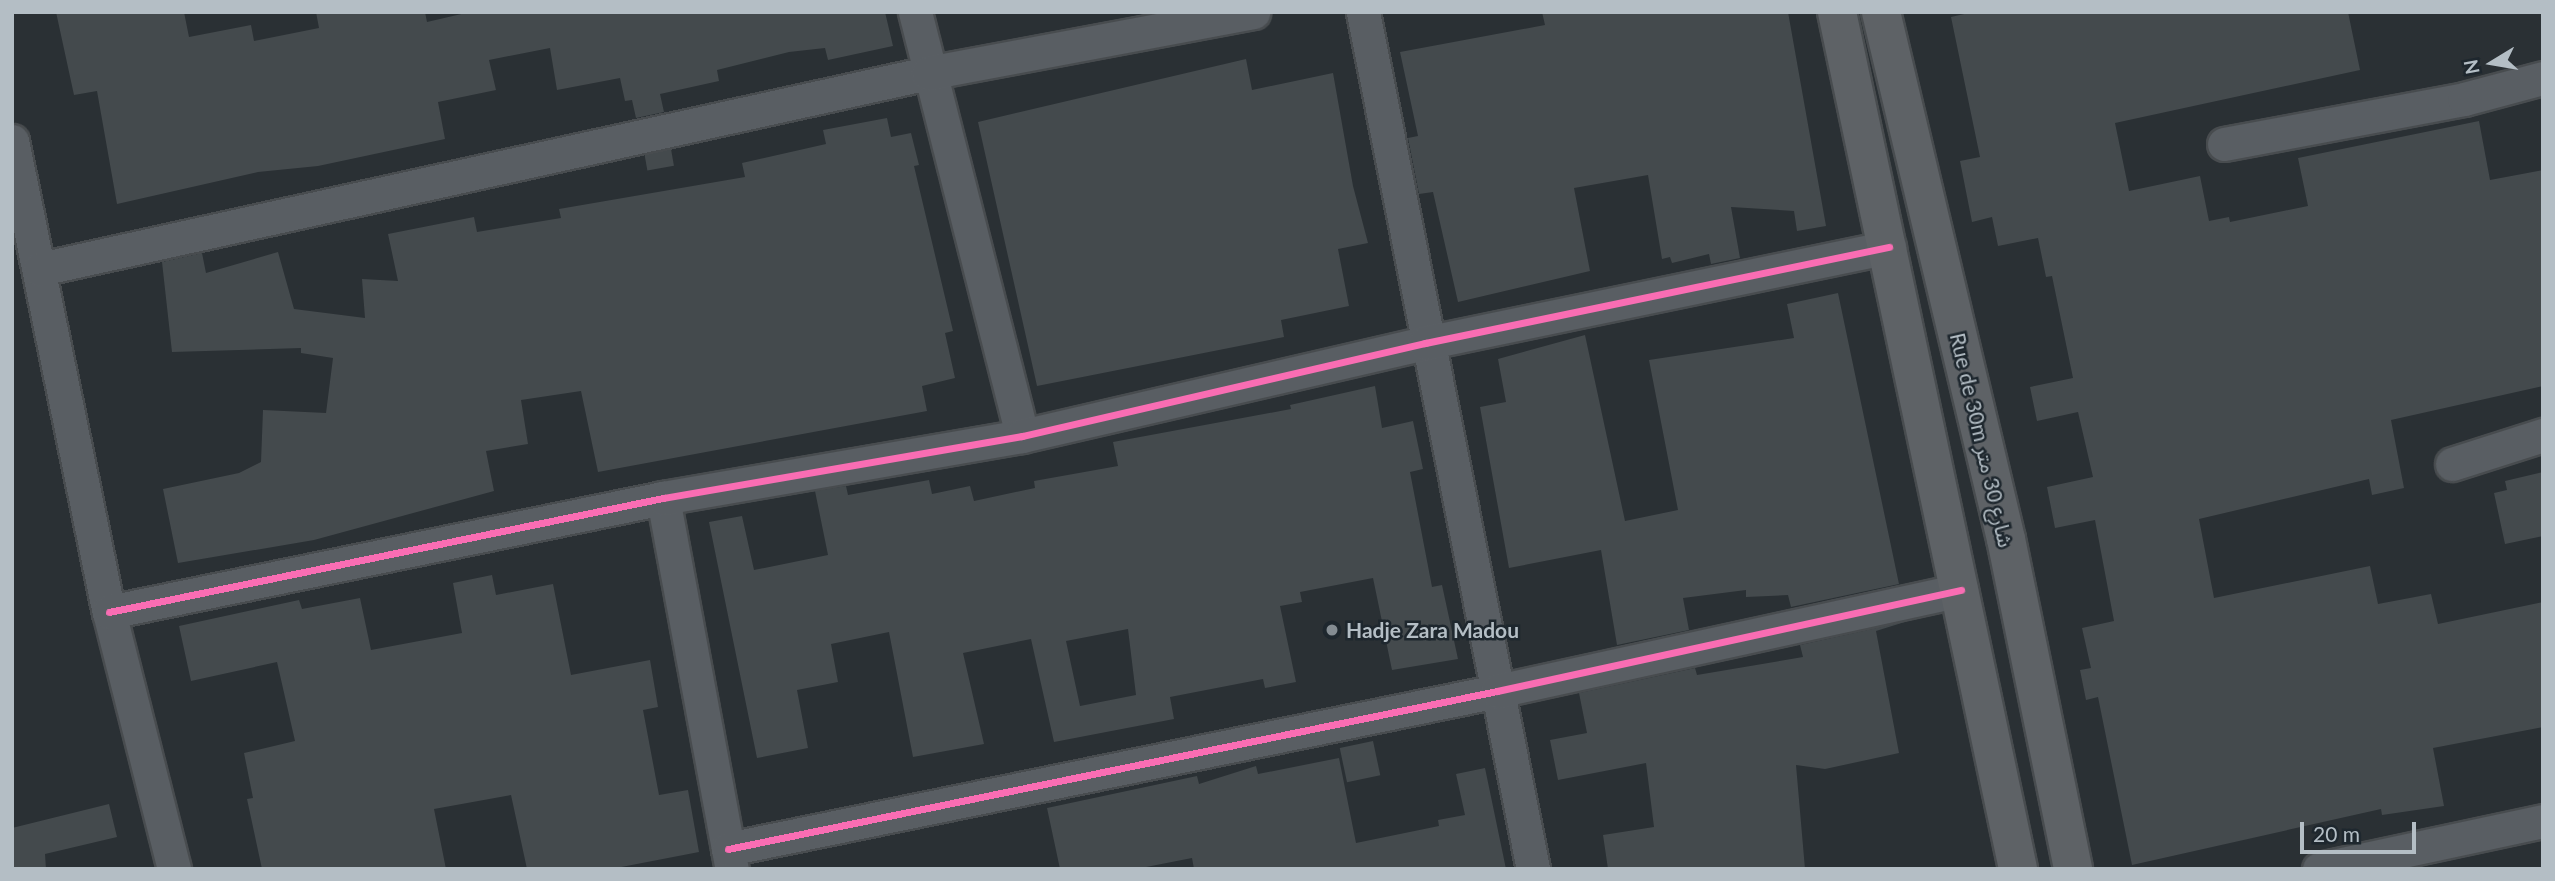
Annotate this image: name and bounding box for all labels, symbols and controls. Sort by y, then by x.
north arrow [2457,28,2527,98]
text: N [2458,58,2484,76]
street label: Rue de 30m شارع 30 متر [1945,330,2019,550]
place label: Hadje Zara Madou [1346,617,1519,643]
marker: Hadje Zara Madou [1324,622,1340,638]
scale bar [2303,808,2418,852]
text: 20 m [2313,821,2360,846]

